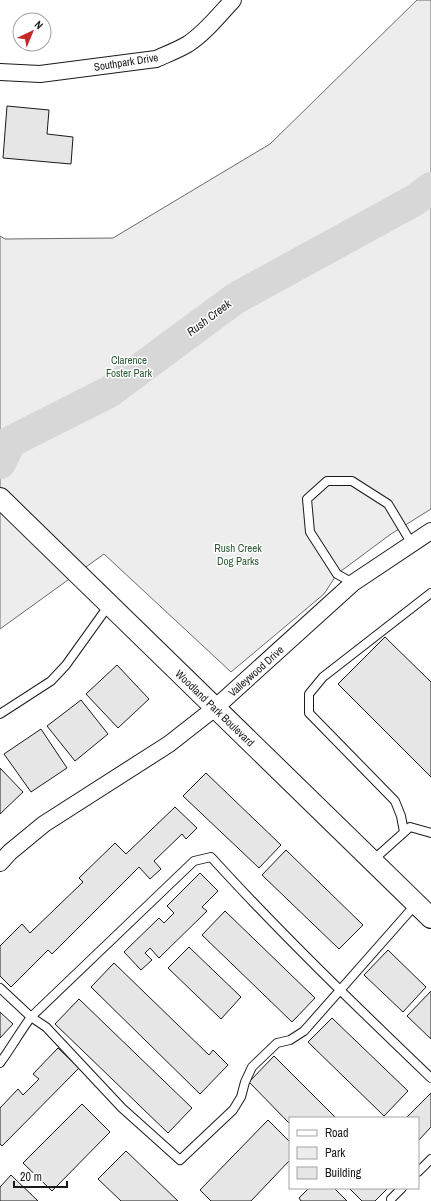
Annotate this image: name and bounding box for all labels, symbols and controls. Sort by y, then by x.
north arrow [12,12,52,52]
text: N [32,18,46,32]
street label: Southpark Drive [93,50,159,74]
water label: Rush Creek [183,295,235,340]
park label: Clarence Foster Park [106,353,153,380]
park label: Rush Creek Dog Parks [214,541,262,568]
street label: Valleywood Drive [225,643,287,699]
street label: Woodland Park Boulevard [173,667,257,749]
legend [289,1117,419,1189]
text: Road [325,1125,349,1141]
text: Park [325,1145,345,1161]
scale bar [14,1163,67,1189]
text: Building [325,1165,362,1181]
text: 20 m [20,1169,42,1185]

